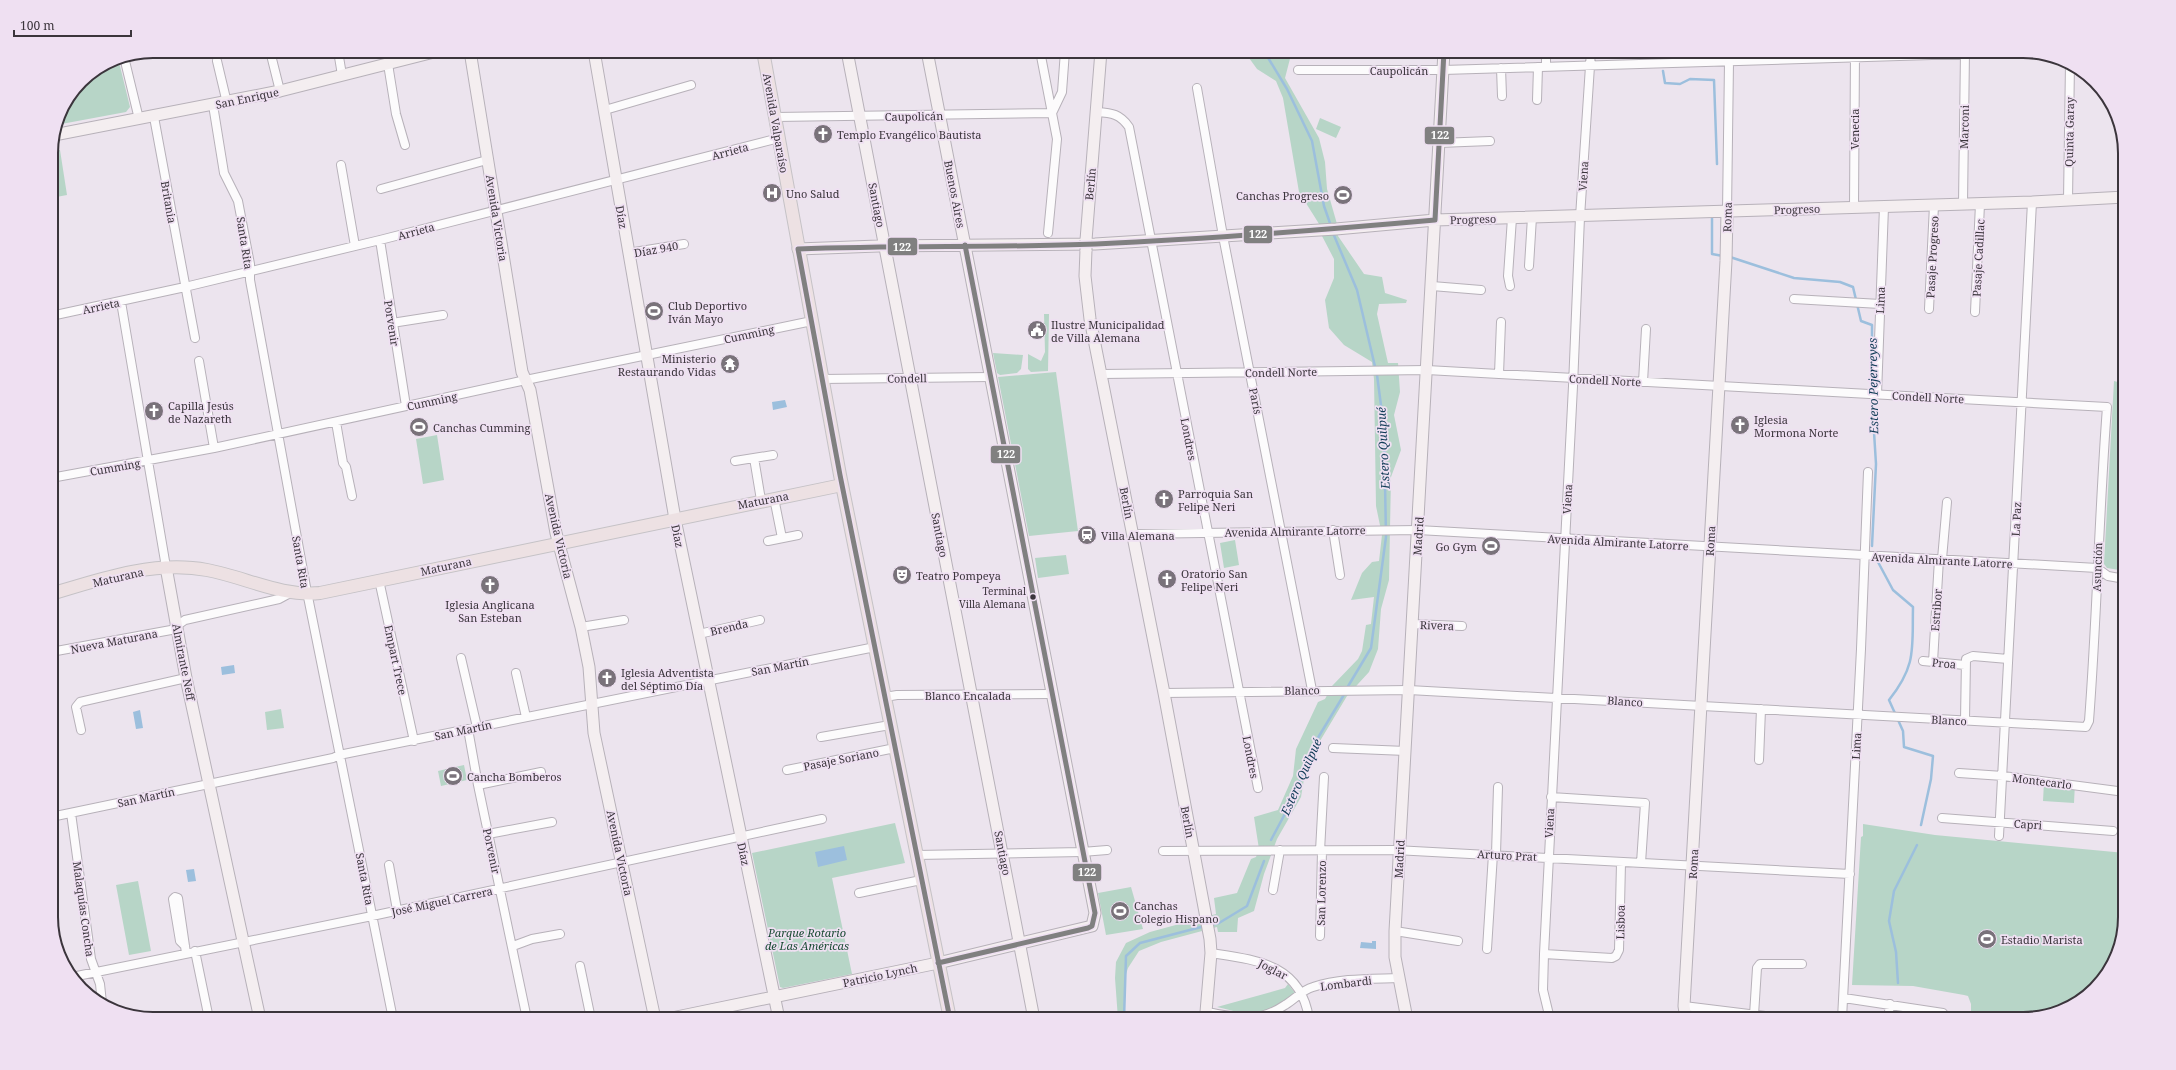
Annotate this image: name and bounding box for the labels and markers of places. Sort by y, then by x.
church icon: Templo Evangélico Bautista [812,123,834,145]
place label: Templo Evangélico Bautista [837,127,982,142]
hospital icon: Uno Salud [761,182,783,204]
sports icon: Canchas Progreso [1332,184,1354,206]
place label: Uno Salud [786,186,840,201]
place label: Canchas Progreso [1236,188,1329,203]
place label: Club Deportivo Iván Mayo [668,298,747,326]
sports icon: Club Deportivo Iván Mayo [643,300,665,322]
place label: Ilustre Municipalidad de Villa Alemana [1051,317,1165,345]
public building icon: Ilustre Municipalidad de Villa Alemana [1026,319,1048,341]
place label: Ministerio Restaurando Vidas [618,351,716,379]
temple icon: Ministerio Restaurando Vidas [719,353,741,375]
place label: Capilla Jesús de Nazareth [168,398,234,426]
church icon: Capilla Jesús de Nazareth [143,400,165,422]
place label: Iglesia Mormona Norte [1754,412,1839,440]
church icon: Iglesia Mormona Norte [1729,414,1751,436]
sports icon: Canchas Cumming [408,416,430,438]
place label: Canchas Cumming [433,420,531,435]
place label: Parroquia San Felipe Neri [1178,486,1253,514]
church icon: Parroquia San Felipe Neri [1153,488,1175,510]
station icon: Villa Alemana [1076,524,1098,546]
place label: Villa Alemana [1101,528,1175,543]
sports icon: Go Gym [1480,535,1502,557]
place label: Go Gym [1435,539,1478,554]
theatre icon: Teatro Pompeya [891,564,913,586]
place label: Oratorio San Felipe Neri [1181,566,1248,594]
place label: Teatro Pompeya [916,568,1001,583]
church icon: Oratorio San Felipe Neri [1156,568,1178,590]
church icon: Iglesia Anglicana San Esteban [479,574,501,596]
place label: Terminal Villa Alemana [959,584,1026,611]
marker: Terminal Villa Alemana [1028,592,1038,602]
place label: Iglesia Anglicana San Esteban [445,597,535,625]
place label: Iglesia Adventista del Séptimo Día [621,665,714,693]
church icon: Iglesia Adventista del Séptimo Día [596,667,618,689]
sports icon: Cancha Bomberos [442,765,464,787]
place label: Cancha Bomberos [467,769,562,784]
place label: Canchas Colegio Hispano [1134,898,1219,926]
sports icon: Canchas Colegio Hispano [1109,900,1131,922]
sports icon: Estadio Marista [1976,928,1998,950]
place label: Estadio Marista [2001,932,2083,947]

